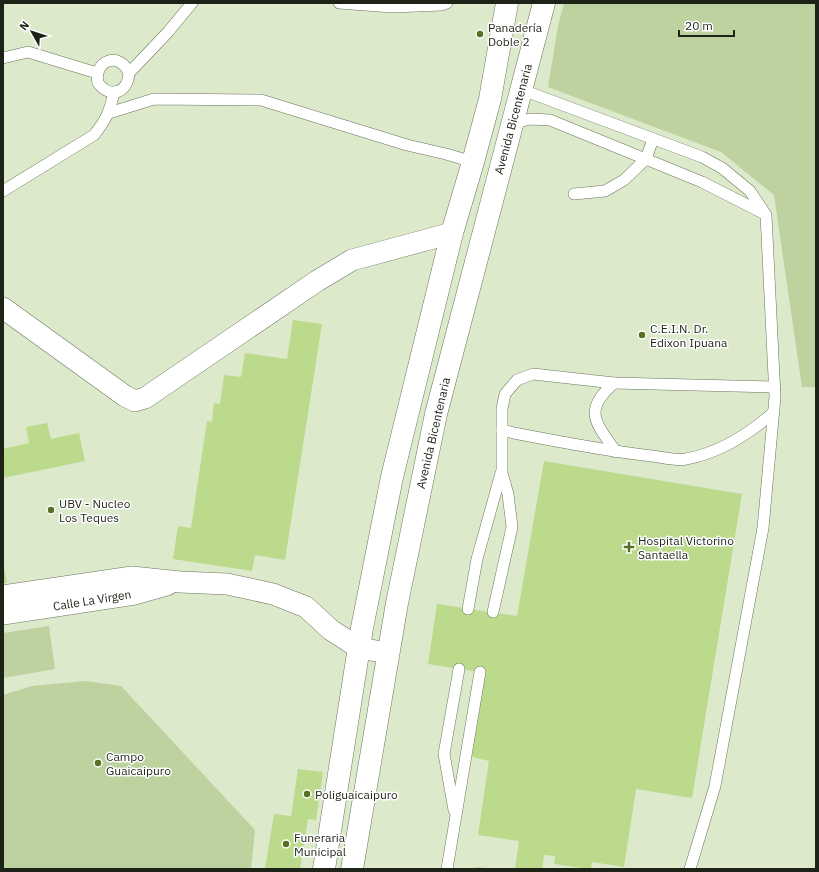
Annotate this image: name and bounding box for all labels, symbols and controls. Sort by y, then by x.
north arrow [12,12,52,52]
scale bar [679,12,734,38]
text: N [16,18,32,33]
text: 20 m [685,18,713,33]
place label: Panadería Doble 2 [488,20,543,49]
marker: Panadería Doble 2 [475,29,485,39]
street label: Avenida Bicentenaria [491,61,535,176]
place label: C.E.I.N. Dr. Edixon Ipuana [650,321,728,350]
marker: C.E.I.N. Dr. Edixon Ipuana [637,330,647,340]
street label: Avenida Bicentenaria [413,375,453,490]
place label: UBV - Nucleo Los Teques [59,496,131,525]
marker: UBV - Nucleo Los Teques [46,505,56,515]
place label: Hospital Victorino Santaella [638,533,734,562]
marker: Hospital Victorino Santaella [623,541,635,553]
street label: Calle La Virgen [52,586,132,614]
place label: Campo Guaicaipuro [106,749,171,778]
marker: Campo Guaicaipuro [93,758,103,768]
place label: Poliguaicaipuro [315,787,398,802]
marker: Poliguaicaipuro [302,789,312,799]
place label: Funeraria Municipal [294,830,346,859]
marker: Funeraria Municipal [281,839,291,849]

